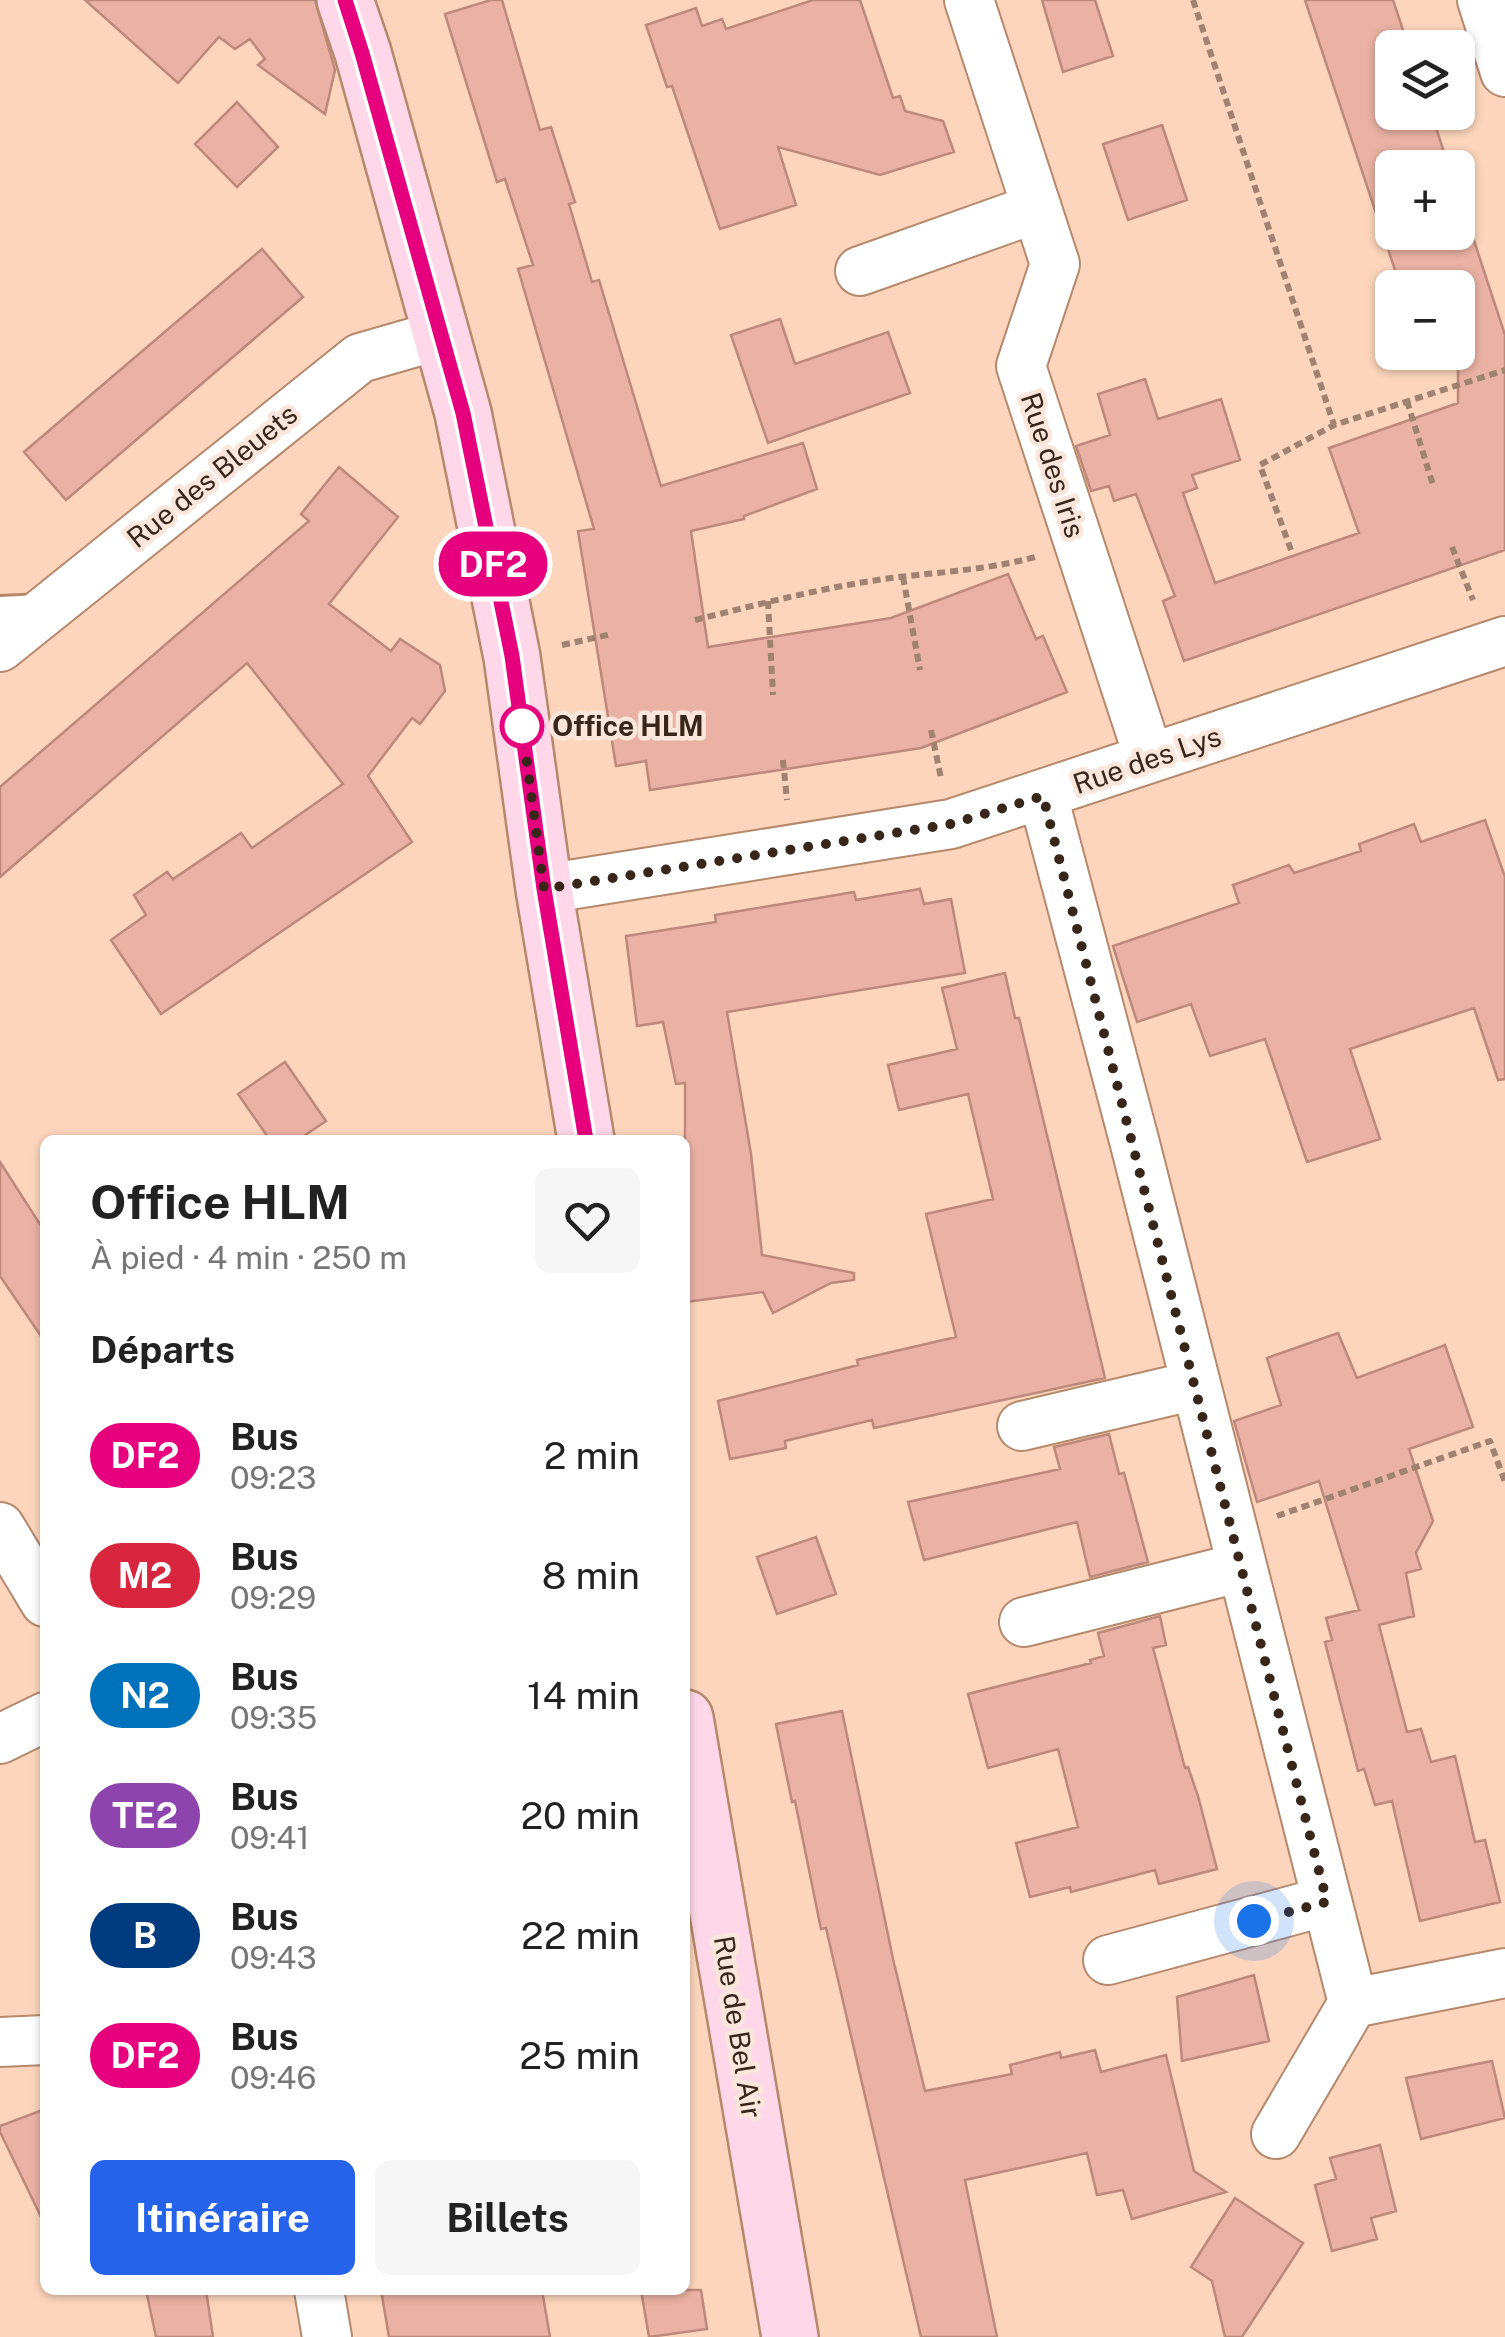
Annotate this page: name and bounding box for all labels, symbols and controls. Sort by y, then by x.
map controls [1375,30,1475,370]
button: layers [1375,30,1475,130]
button: + [1375,150,1475,250]
button: − [1375,270,1475,370]
street label: Rue des Iris [1015,388,1092,541]
street label: Rue des Bleuets [120,397,303,554]
line badge: DF2 [436,532,550,596]
text: DF2 [459,544,527,585]
marker: Office HLM [501,705,543,747]
place label: Office HLM [552,709,704,742]
street label: Rue des Lys [1068,719,1225,800]
button: heart [535,1168,640,1273]
text: Office HLM [90,1173,350,1230]
text: À pied · 4 min · 250 m [90,1239,407,1276]
text: Départs [90,1327,235,1372]
text: Bus [230,1414,299,1459]
text: 2 min [544,1433,640,1478]
text: DF2 [111,1435,179,1476]
text: 09:23 [230,1459,316,1496]
text: Bus [230,1534,299,1579]
text: 8 min [542,1553,640,1598]
text: M2 [118,1555,172,1596]
text: 09:29 [230,1579,316,1616]
text: Bus [230,1654,299,1699]
text: 14 min [527,1673,640,1718]
text: N2 [120,1675,170,1716]
text: 09:35 [230,1699,317,1736]
text: Bus [230,1774,299,1819]
text: 20 min [520,1793,640,1838]
text: TE2 [112,1795,178,1836]
text: 09:41 [230,1819,310,1856]
text: Bus [230,1894,299,1939]
your location [1229,1896,1279,1946]
text: 22 min [521,1913,640,1958]
text: B [133,1915,157,1956]
street label: Rue de Bel Air [708,1933,769,2120]
text: 09:43 [230,1939,317,1976]
text: Bus [230,2014,299,2059]
text: 25 min [519,2033,640,2078]
text: DF2 [111,2035,179,2076]
text: 09:46 [230,2059,316,2096]
button: Itinéraire [90,2160,355,2275]
button: Billets [375,2160,640,2275]

